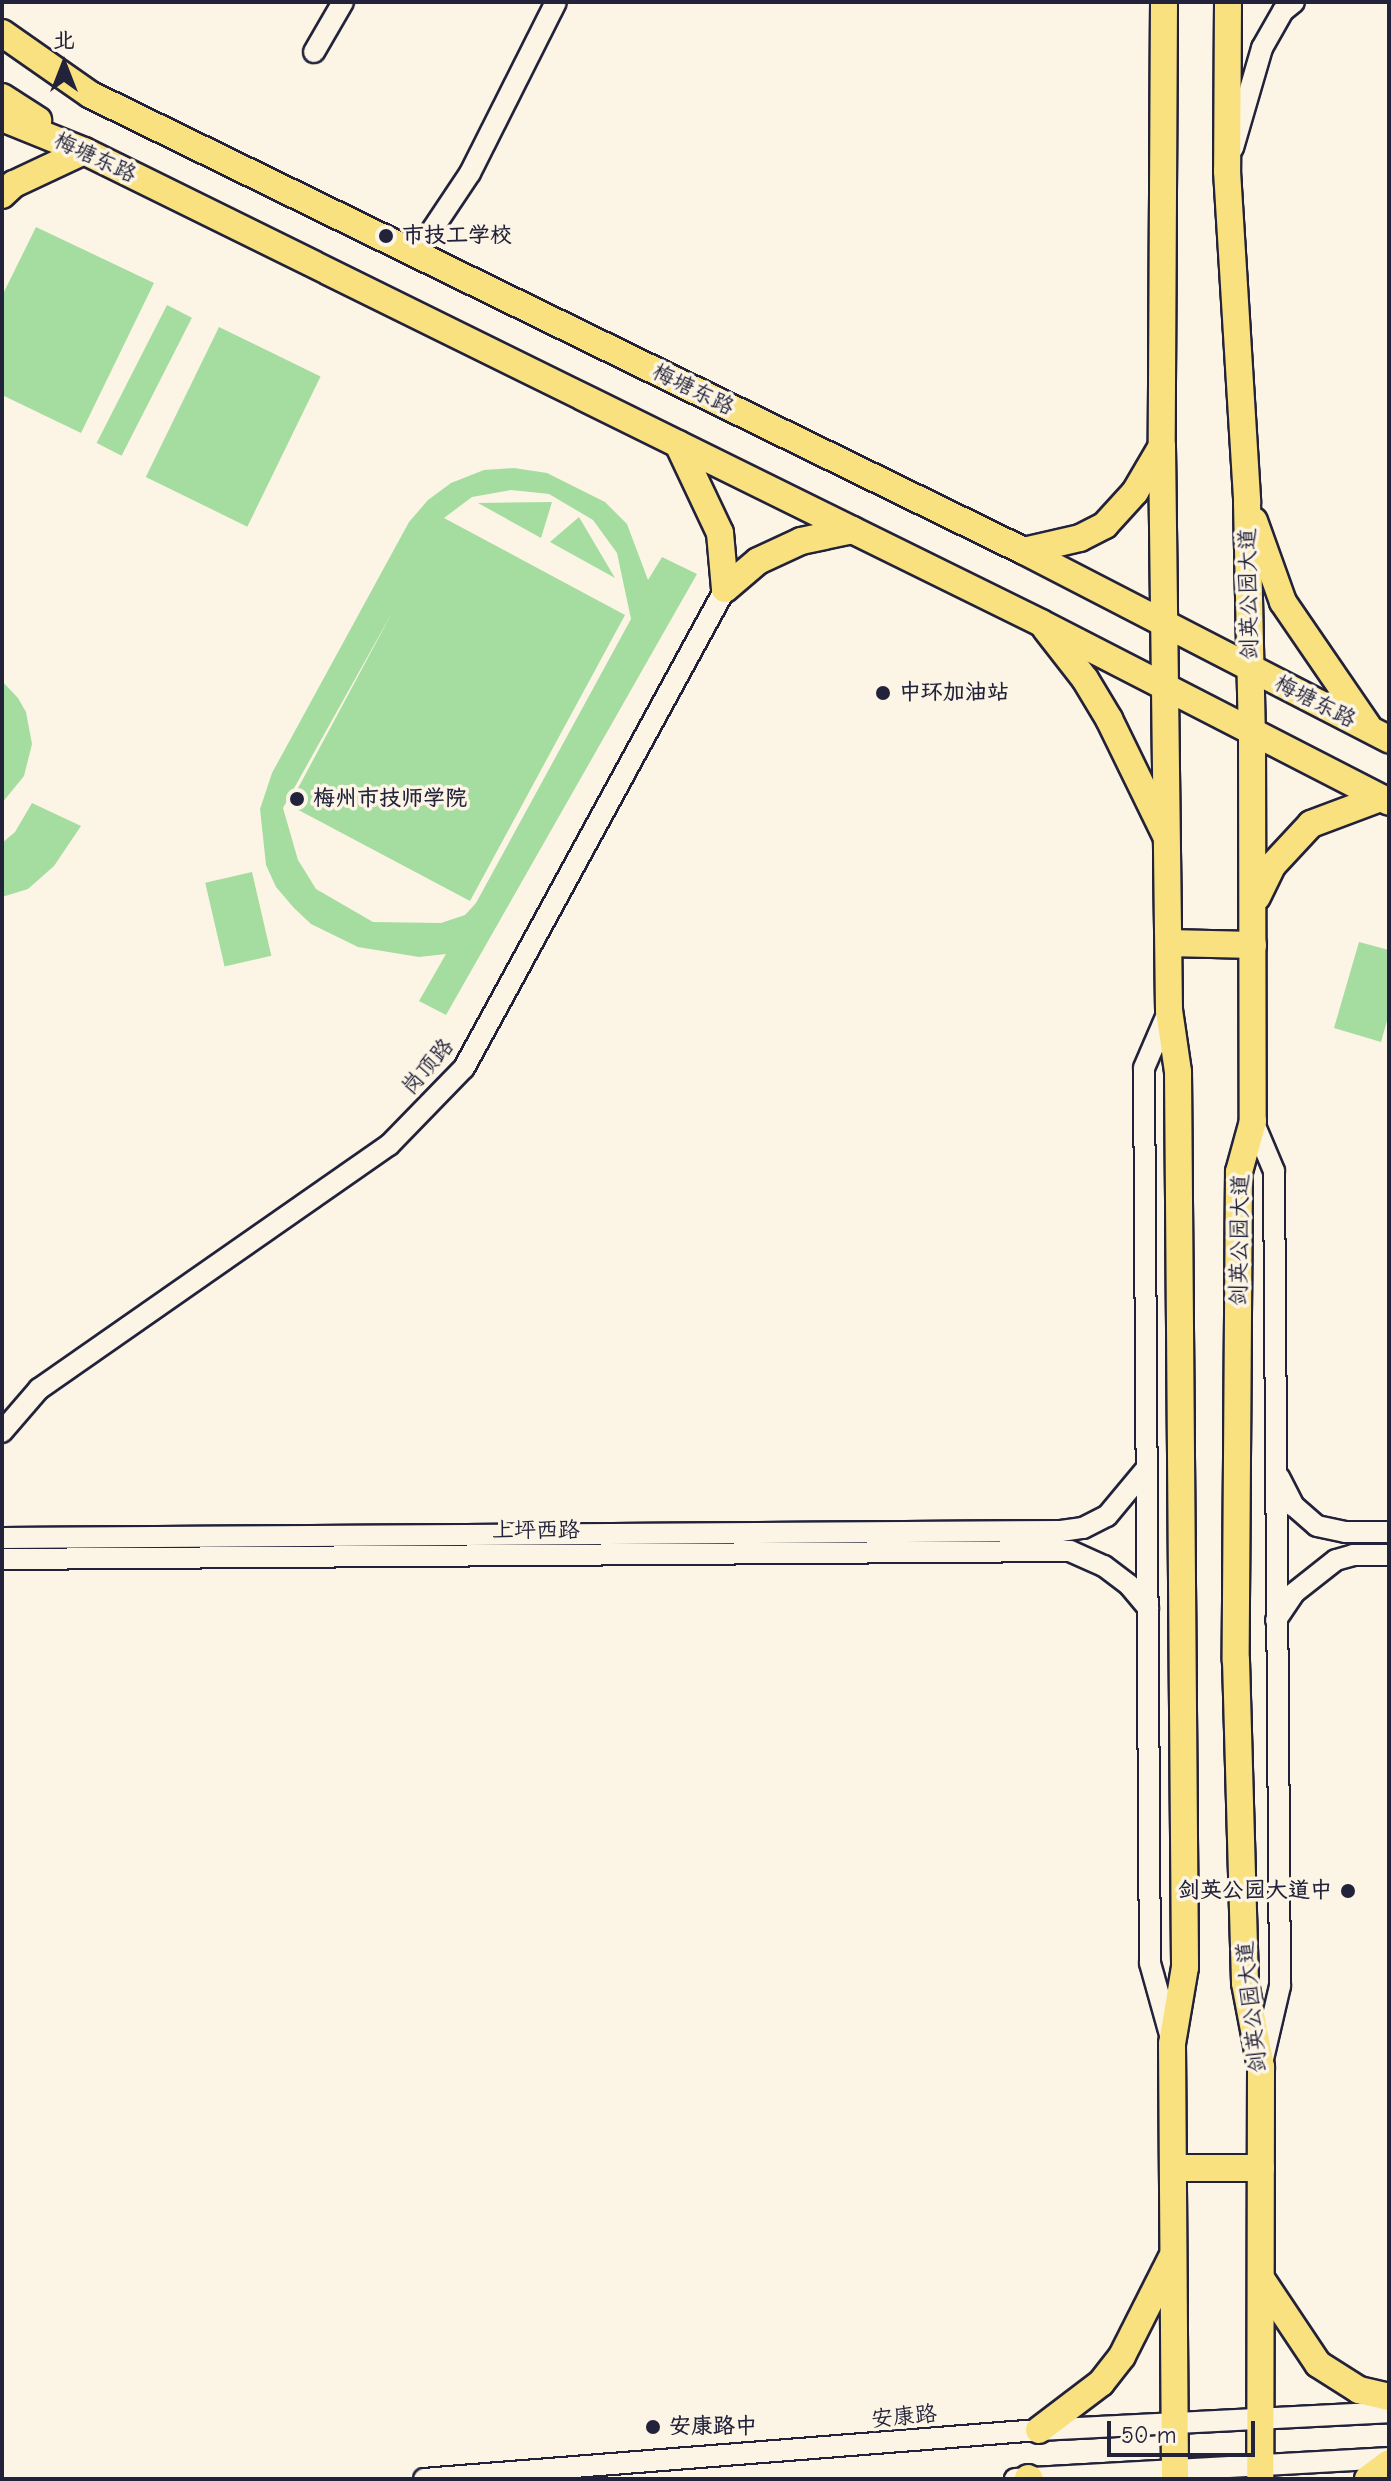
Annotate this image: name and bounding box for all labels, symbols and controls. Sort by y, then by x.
north arrow [24,24,104,104]
text: 北 [53,27,75,53]
street label: 梅塘东路 [50,127,140,189]
place label: 市技工学校 [402,223,512,249]
marker: 市技工学校 [377,227,395,245]
street label: 梅塘东路 [648,359,738,421]
street label: 剑英公园大道 [1235,528,1263,660]
street label: 梅塘东路 [1270,670,1360,734]
place label: 中环加油站 [899,680,1009,706]
marker: 中环加油站 [874,684,892,702]
place label: 梅州市技师学院 [313,786,467,812]
marker: 梅州市技师学院 [288,790,306,808]
street label: 岗顶路 [396,1033,460,1101]
street label: 剑英公园大道 [1226,1174,1254,1306]
street label: 上坪西路 [492,1518,580,1544]
place label: 剑英公园大道中 [1178,1878,1332,1904]
marker: 剑英公园大道中 [1339,1882,1357,1900]
street label: 剑英公园大道 [1232,1940,1272,2074]
street label: 安康路 [870,2401,938,2433]
scale bar [1111,2405,1259,2455]
place label: 安康路中 [669,2414,757,2440]
marker: 安康路中 [644,2418,662,2436]
text: 50 m [1121,2421,1177,2449]

